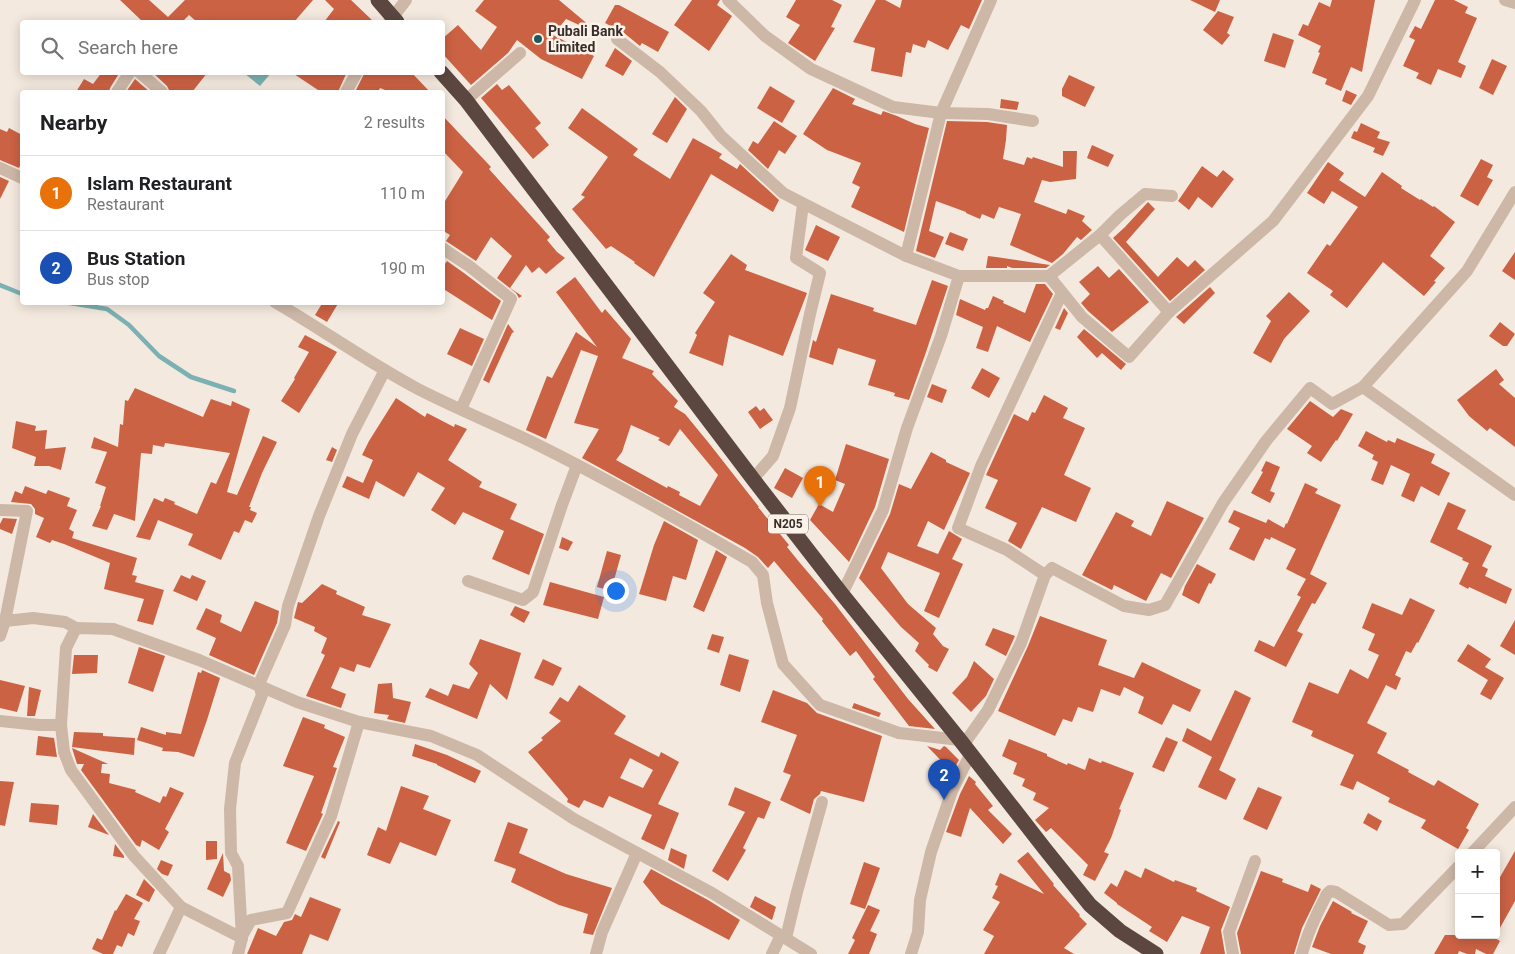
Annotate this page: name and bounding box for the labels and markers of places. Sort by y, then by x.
place label: Pubali Bank Limited [548,23,623,55]
marker: Pubali Bank Limited [532,33,544,45]
pin: 1 [804,466,836,507]
pin: 2 [928,759,960,800]

